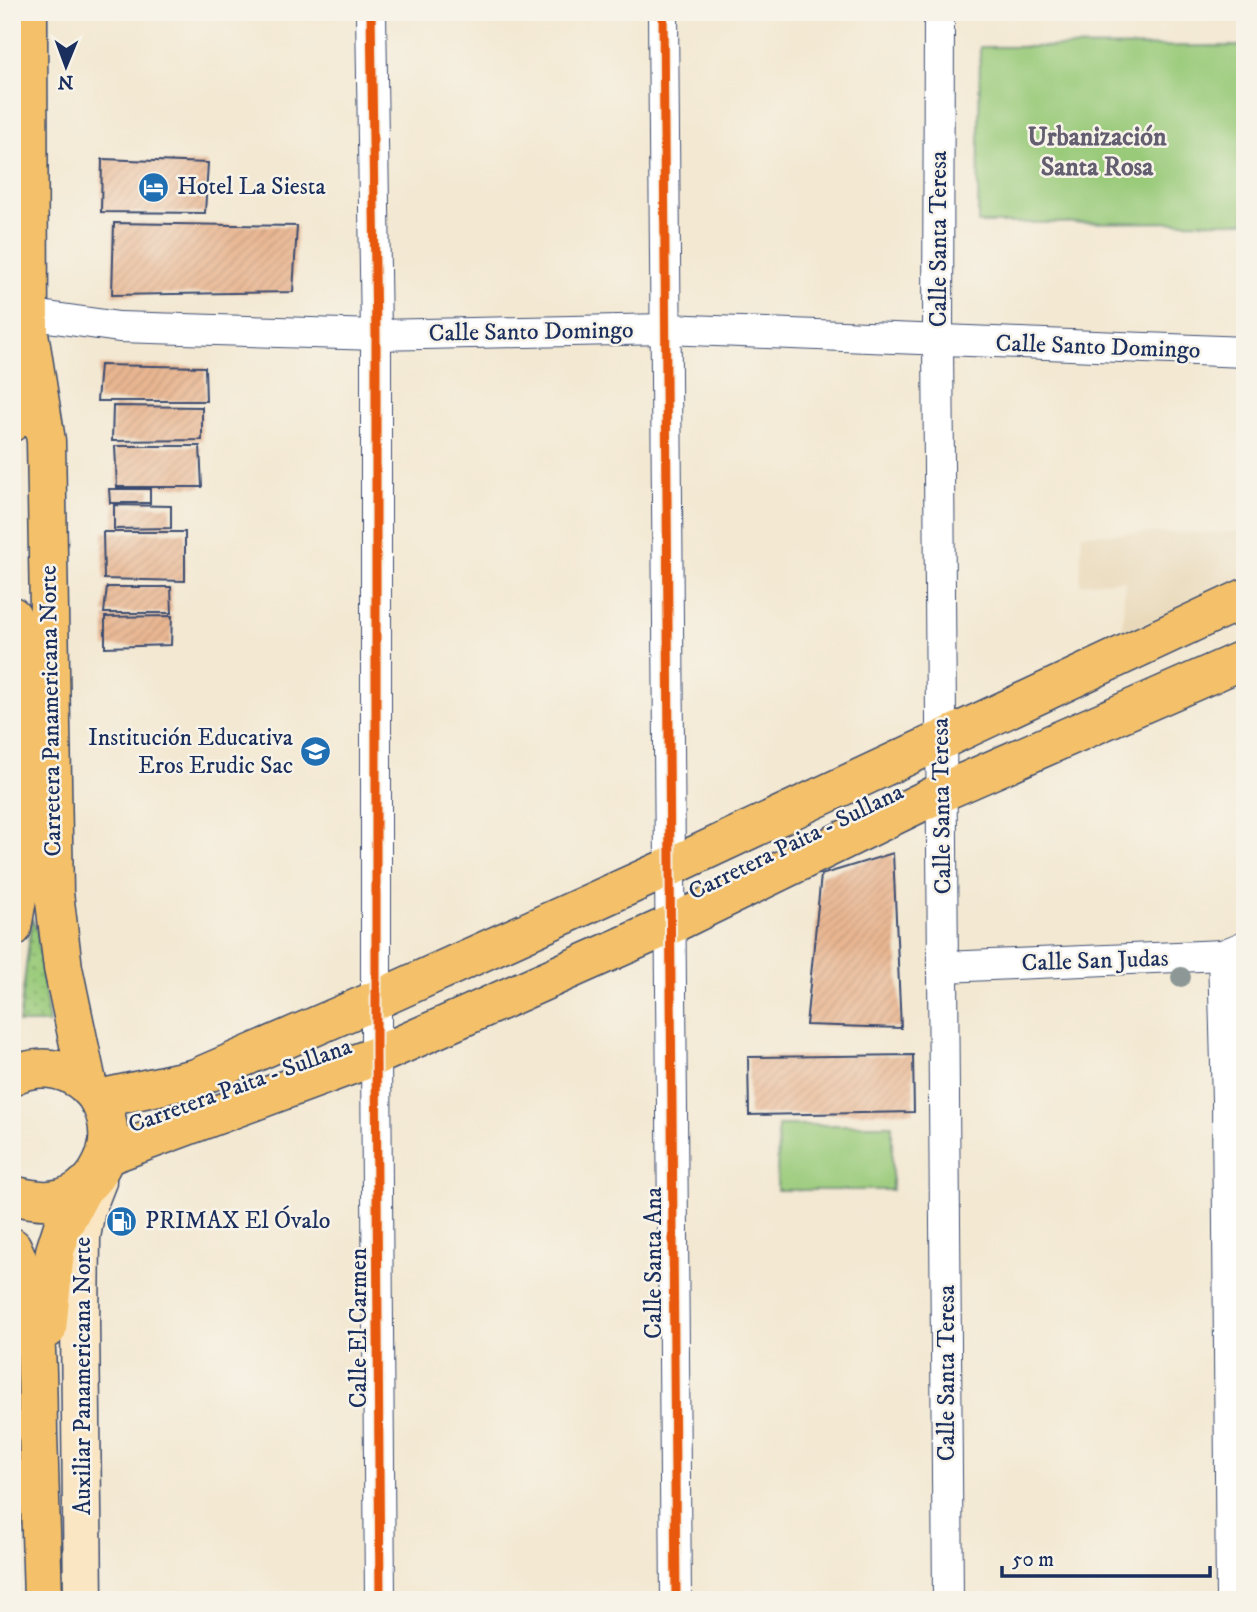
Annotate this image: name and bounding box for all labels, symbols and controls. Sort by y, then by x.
north arrow [32,32,102,102]
text: N [57,70,74,93]
district label: Urbanización Santa Rosa [1027,121,1167,184]
street label: Calle Santa Teresa [924,150,954,327]
hotel icon: Hotel La Siesta [137,170,171,204]
place label: Hotel La Siesta [177,172,326,202]
street label: Calle Santo Domingo [428,315,634,349]
street label: Calle Santo Domingo [995,328,1201,366]
street label: Carretera Panamericana Norte [33,565,69,857]
street label: Calle Santa Teresa [925,717,959,895]
place label: Institución Educativa Eros Erudic Sac [88,723,294,781]
school or university icon: Institución Educativa Eros Erudic Sac [299,735,333,769]
street label: Carretera Paita - Sullana [684,777,909,907]
street label: Calle San Judas [1021,943,1169,979]
street label: Carretera Paita - Sullana [124,1031,357,1140]
street label: Calle Santa Ana [639,1186,669,1339]
fuel station icon: PRIMAX El Óvalo [105,1204,139,1238]
place label: PRIMAX El Óvalo [145,1205,330,1236]
street label: Auxiliar Panamericana Norte [68,1237,98,1515]
street label: Calle El Carmen [344,1247,374,1408]
street label: Calle Santa Teresa [932,1284,962,1461]
scale bar [1002,1535,1210,1579]
text: 50 m [1012,1547,1054,1573]

